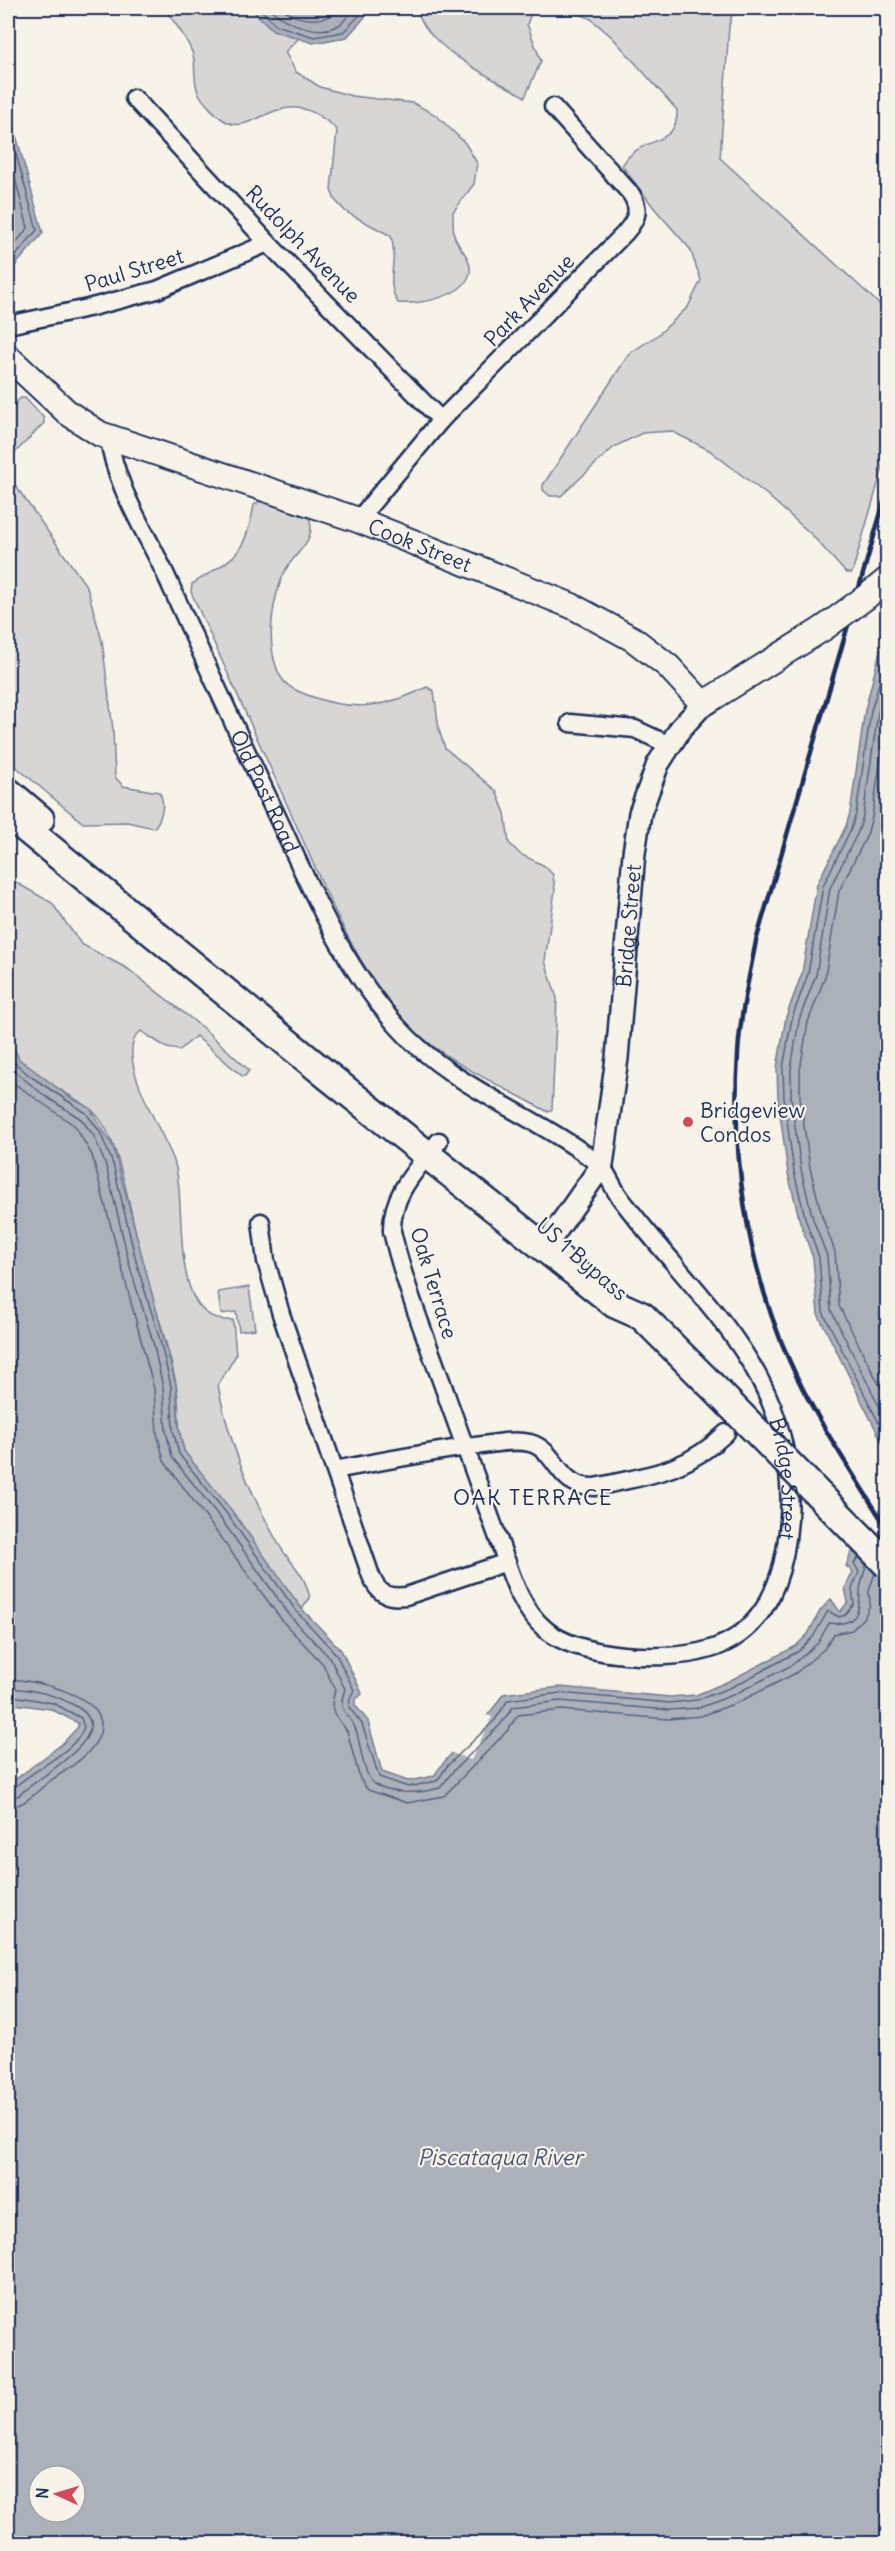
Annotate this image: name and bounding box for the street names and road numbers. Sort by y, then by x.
street label: Rudolph Avenue [240,179,366,309]
street label: Paul Street [81,242,187,298]
street label: Park Avenue [478,248,580,352]
street label: Cook Street [364,512,476,578]
street label: Old Post Road [225,725,306,857]
street label: Bridge Street [609,863,647,988]
street label: US 1 Bypass [530,1212,634,1306]
street label: Oak Terrace [404,1224,464,1342]
street label: Bridge Street [764,1414,803,1542]

